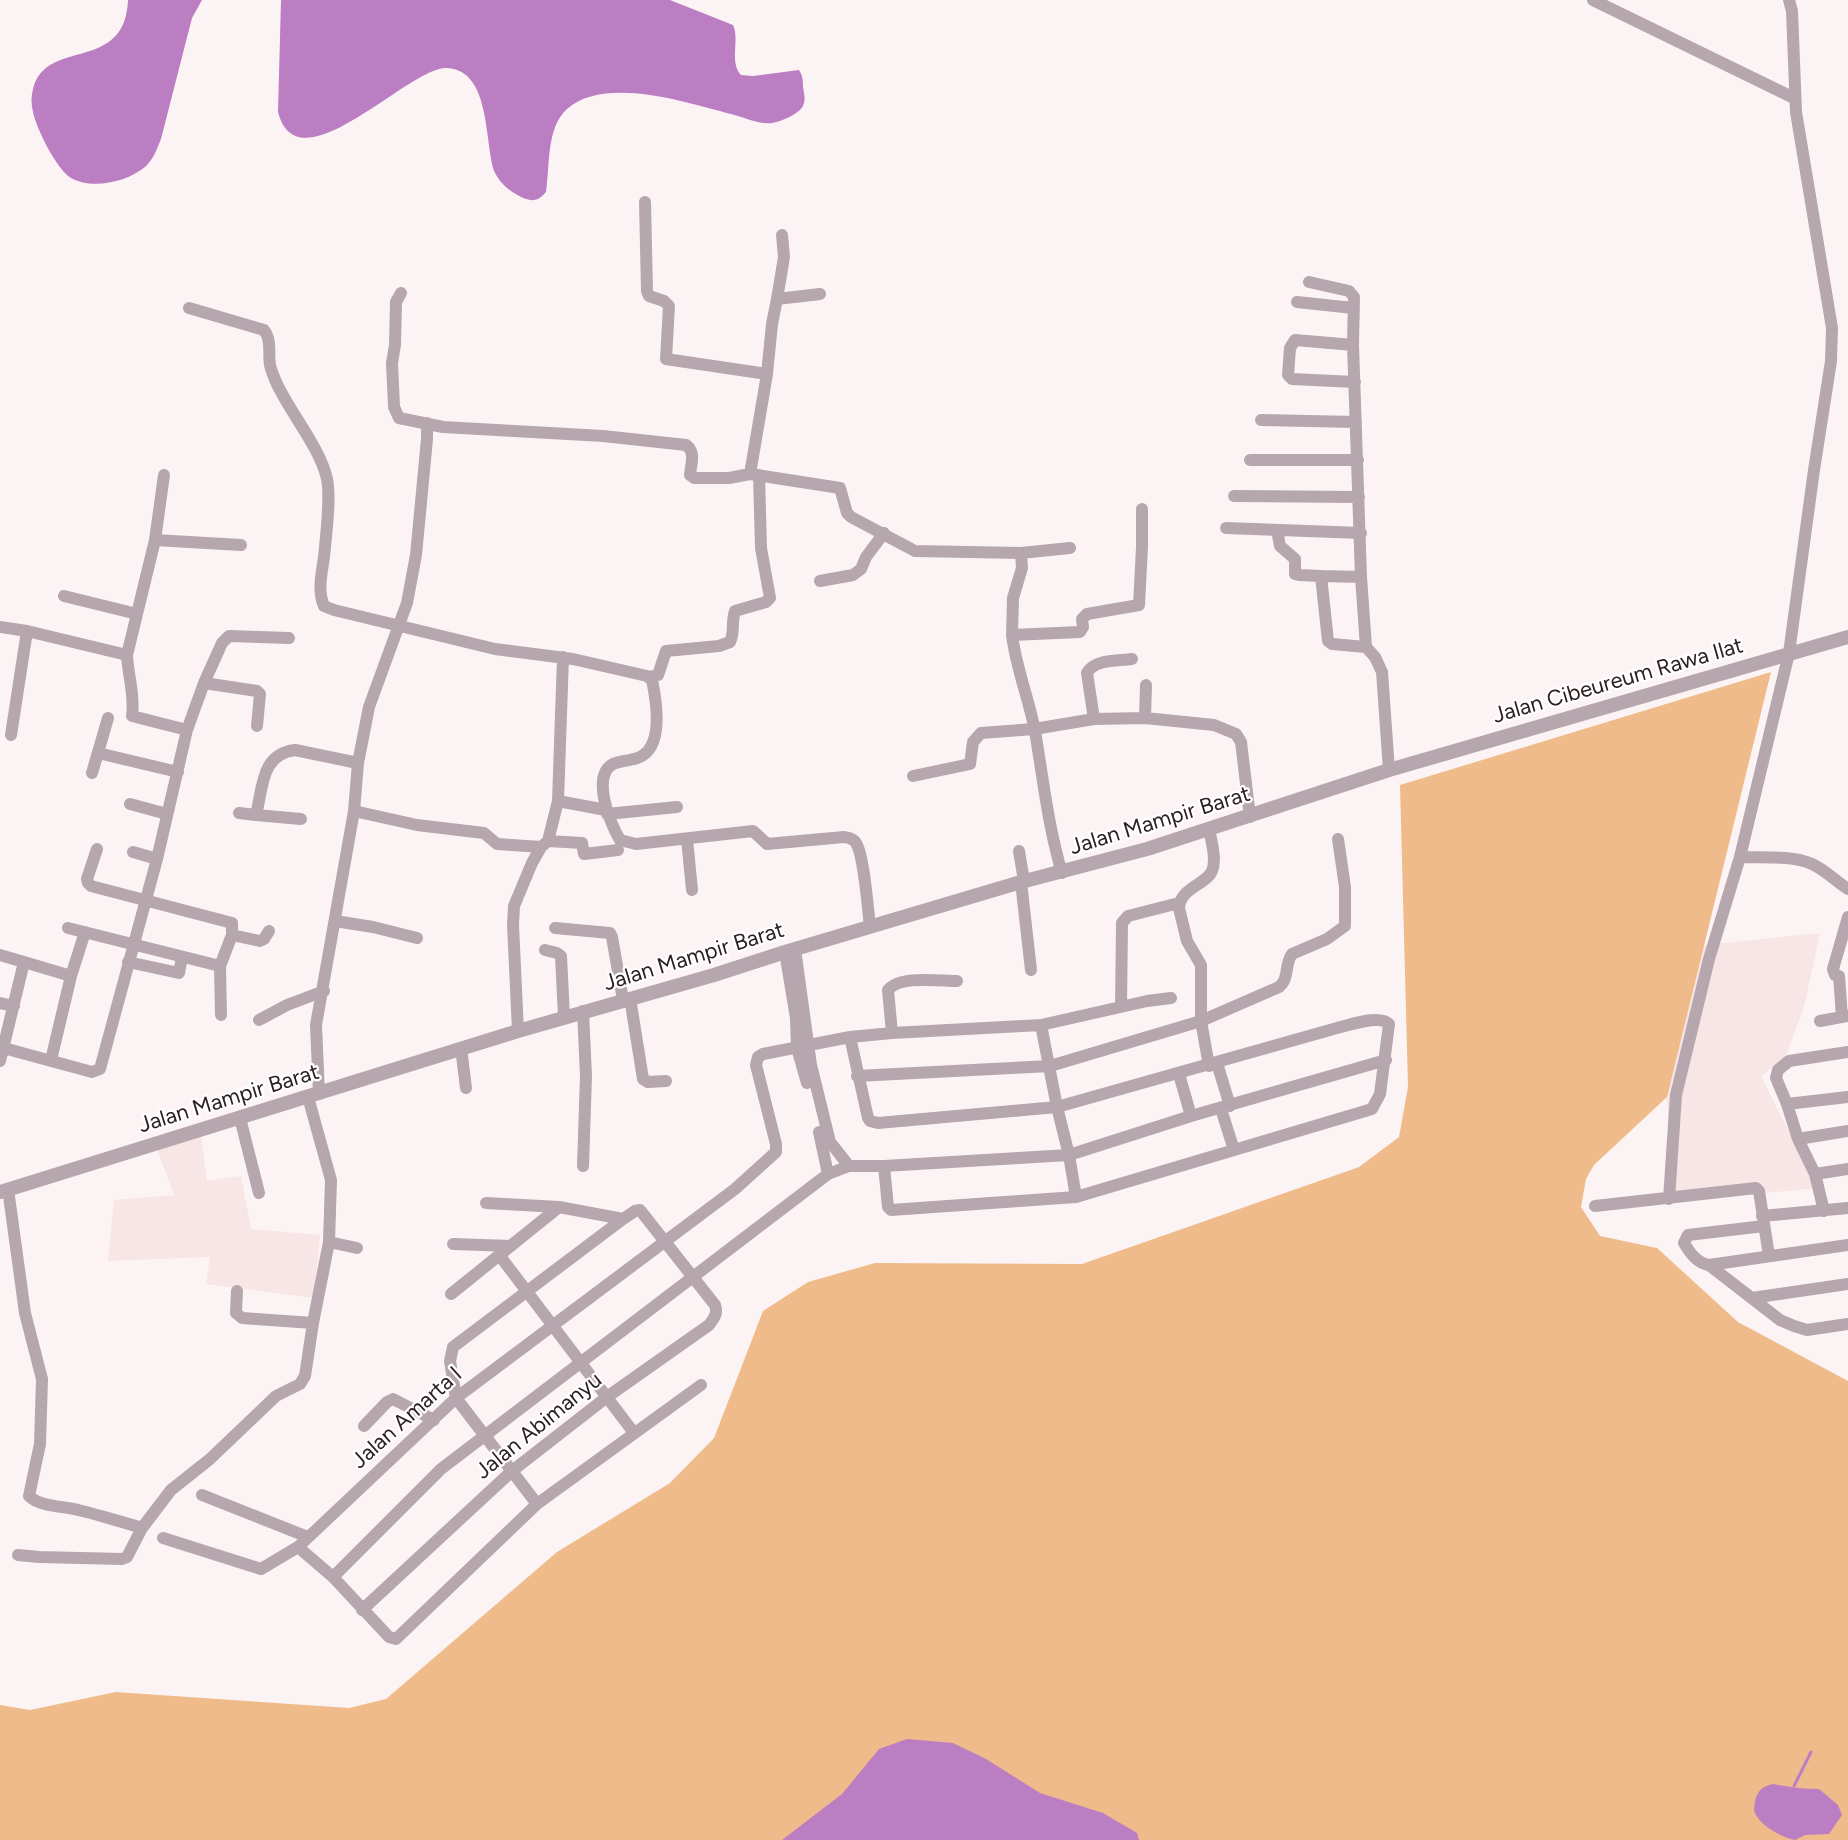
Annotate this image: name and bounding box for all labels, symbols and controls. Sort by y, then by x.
street label: Jalan Cibeureum Rawa Ilat [1490,633,1746,729]
street label: Jalan Mampir Barat [1066,781,1254,861]
street label: Jalan Mampir Barat [600,917,788,997]
street label: Jalan Mampir Barat [135,1059,323,1139]
street label: Jalan Amarta I [346,1362,468,1474]
street label: Jalan Abimanyu [470,1367,608,1485]

